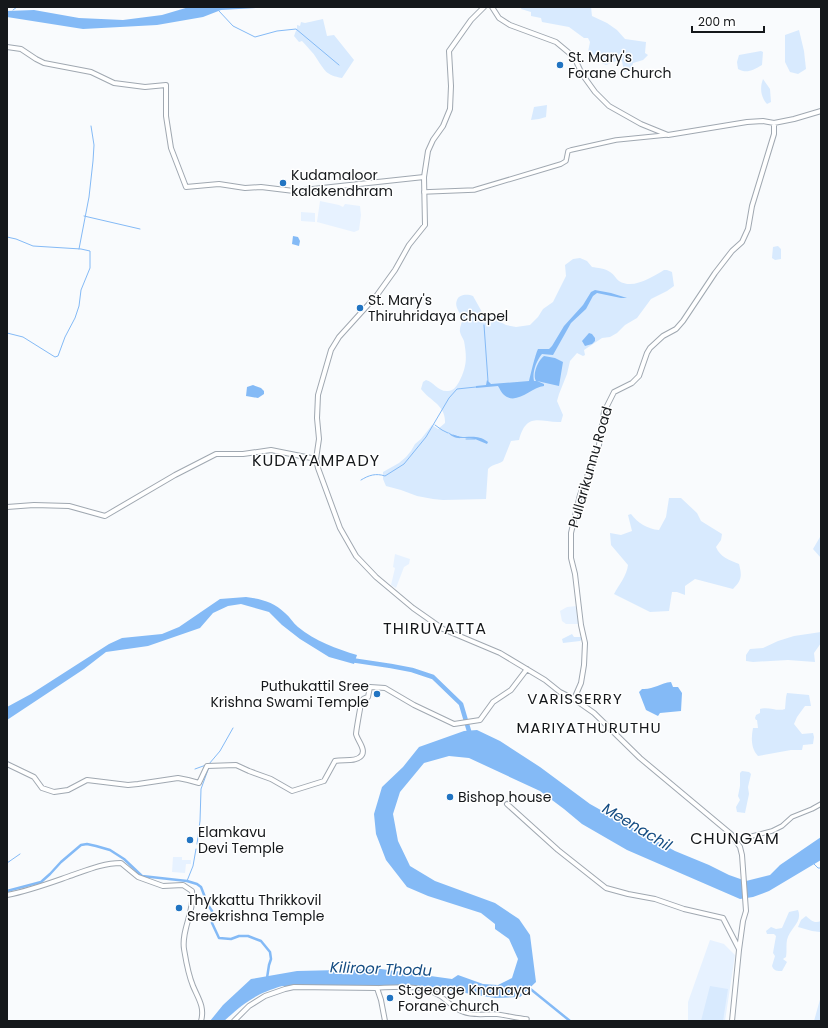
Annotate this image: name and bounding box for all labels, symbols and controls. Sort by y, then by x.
scale bar [692,8,764,34]
text: 200 m [698,13,736,30]
place label: St. Mary's Forane Church [568,47,672,83]
marker: St. Mary's Forane Church [555,60,565,70]
place label: Kudamaloor kalakendhram [291,165,393,201]
marker: Kudamaloor kalakendhram [278,178,288,188]
place label: St. Mary's Thiruhridaya chapel [368,290,508,326]
marker: St. Mary's Thiruhridaya chapel [355,303,365,313]
street label: Pullarikunnu Road [563,404,617,530]
district label: KUDAYAMPADY [252,449,380,472]
district label: THIRUVATTA [383,617,487,640]
place label: Puthukattil Sree Krishna Swami Temple [210,676,369,712]
district label: VARISSERRY [527,688,623,709]
marker: Puthukattil Sree Krishna Swami Temple [372,689,382,699]
district label: MARIYATHURUTHU [516,717,662,738]
place label: Bishop house [458,787,552,807]
marker: Bishop house [445,792,455,802]
water label: Meenachil [599,798,676,856]
place label: Elamkavu Devi Temple [198,822,284,858]
district label: CHUNGAM [690,827,780,850]
marker: Elamkavu Devi Temple [185,835,195,845]
place label: Thykkattu Thrikkovil Sreekrishna Temple [187,890,325,926]
marker: Thykkattu Thrikkovil Sreekrishna Temple [174,903,184,913]
water label: Kiliroor Thodu [330,956,433,981]
place label: St.george Knanaya Forane church [398,980,531,1016]
marker: St.george Knanaya Forane church [385,993,395,1003]

